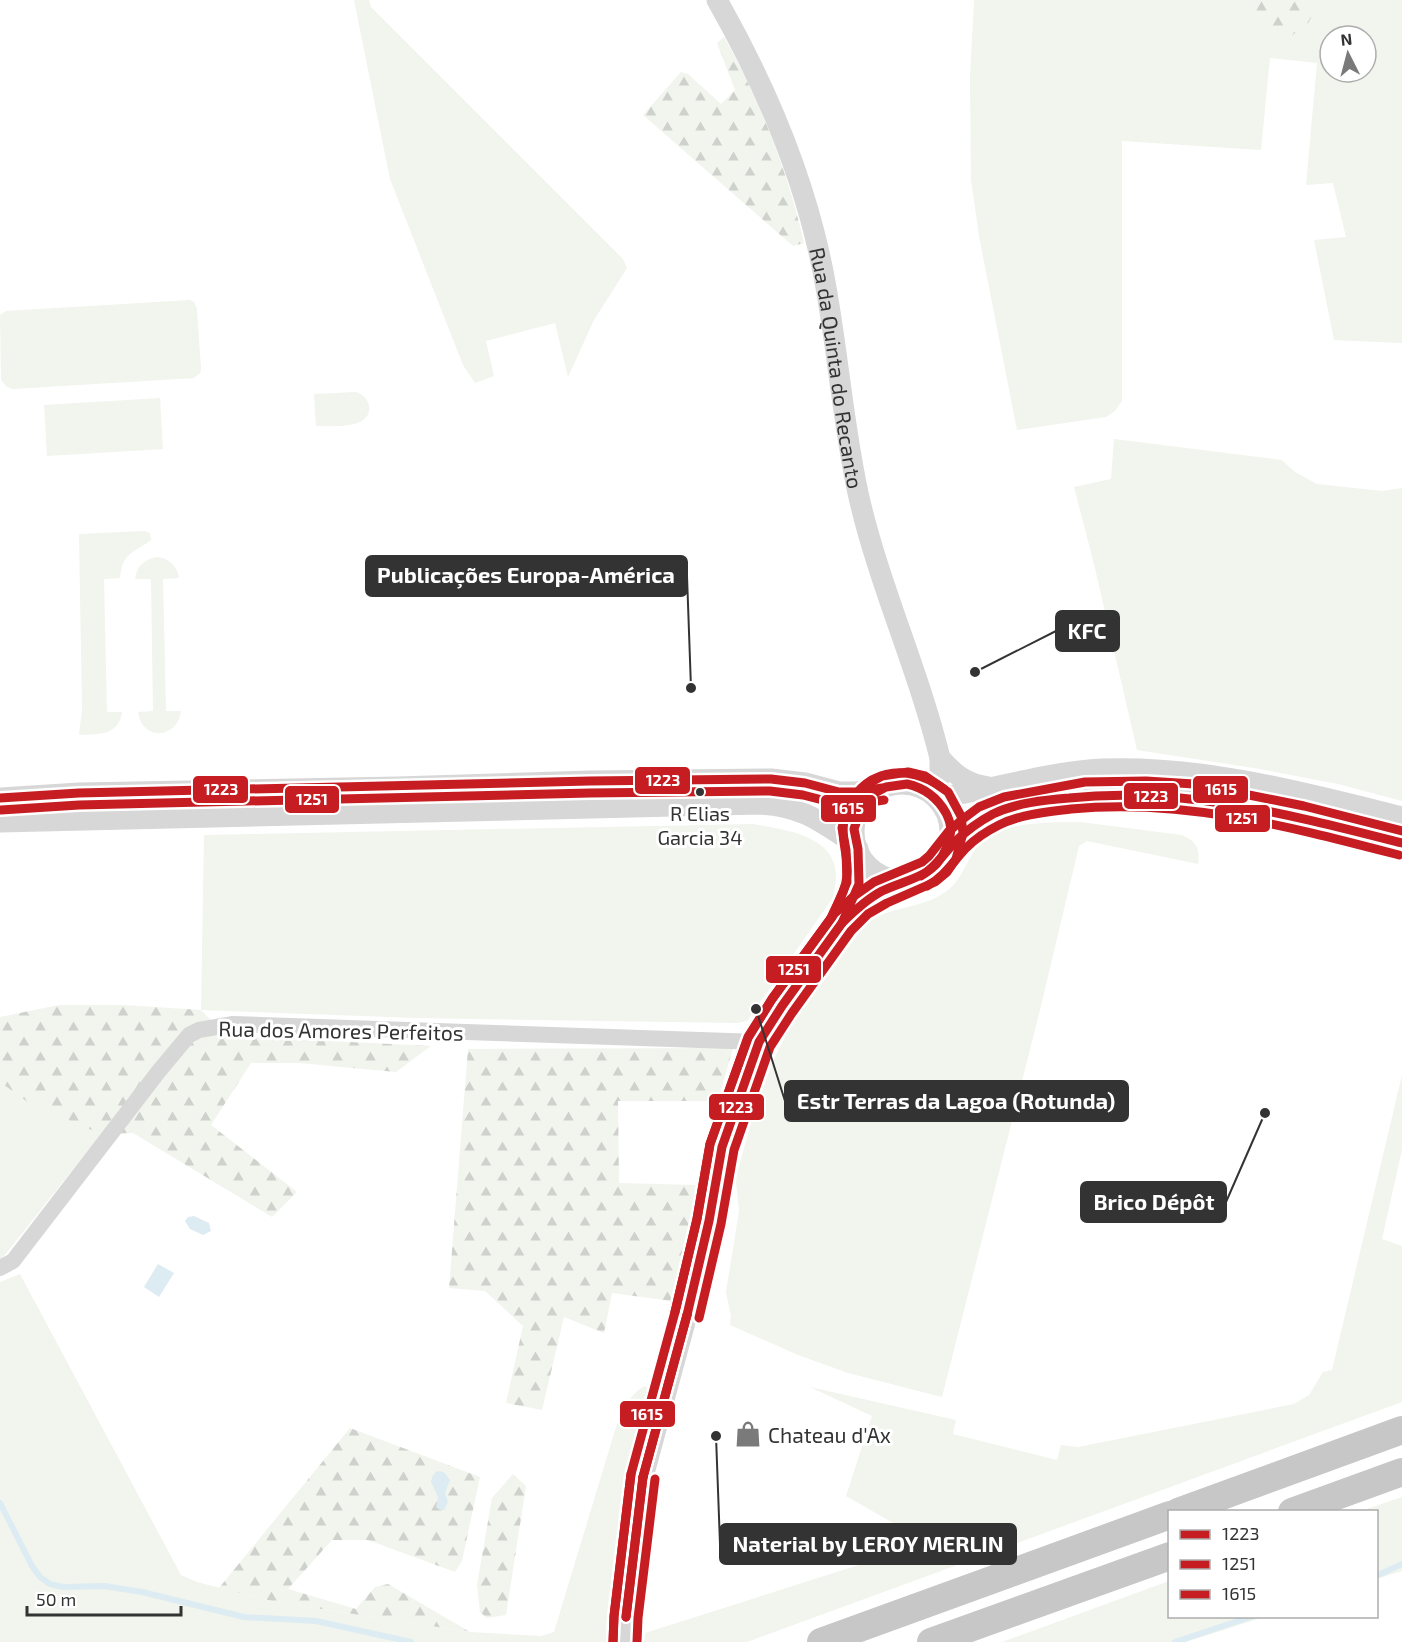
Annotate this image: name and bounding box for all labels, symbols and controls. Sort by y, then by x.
north arrow [1318,24,1378,84]
text: N [1340,29,1353,49]
street label: Rua da Quinta do Recanto [806,245,869,491]
callout: Publicações Europa-América [366,556,687,596]
text: Publicações Europa-América [377,561,675,589]
callout: KFC [1056,611,1119,651]
text: KFC [1067,617,1107,643]
line badge: 1223 [634,766,691,795]
text: 1223 [646,770,680,789]
line badge: 1223 [192,775,249,804]
line badge: 1615 [1192,775,1249,804]
text: 1223 [204,779,238,798]
text: 1615 [1205,779,1237,798]
line badge: 1223 [1123,782,1179,810]
line badge: 1251 [284,785,340,814]
marker: R Elias Garcia 34 [694,786,706,798]
text: 1223 [1134,786,1168,805]
text: 1251 [296,789,328,808]
line badge: 1615 [820,794,877,823]
text: 1615 [832,798,864,817]
place label: R Elias Garcia 34 [658,801,742,849]
line badge: 1251 [1214,804,1271,833]
text: 1251 [1226,808,1258,827]
line badge: 1251 [765,955,822,984]
text: 1251 [778,959,810,978]
street label: Rua dos Amores Perfeitos [218,1015,464,1045]
callout: Estr Terras da Lagoa (Rotunda) [785,1081,1128,1121]
text: Estr Terras da Lagoa (Rotunda) [797,1087,1115,1113]
line badge: 1223 [708,1093,765,1121]
text: 1223 [719,1097,753,1116]
callout: Brico Dépôt [1081,1182,1226,1222]
text: Brico Dépôt [1094,1188,1214,1214]
line badge: 1615 [619,1400,676,1428]
text: 1615 [631,1404,663,1423]
shop icon: Chateau d'Ax [733,1419,763,1449]
place label: Chateau d'Ax [768,1422,891,1447]
legend [1168,1510,1378,1618]
text: 1223 [1222,1522,1259,1544]
callout: Naterial by LEROY MERLIN [720,1524,1016,1564]
text: Naterial by LEROY MERLIN [732,1530,1004,1557]
text: 1251 [1222,1552,1256,1574]
scale bar [27,1579,182,1617]
text: 1615 [1222,1582,1256,1604]
text: 50 m [36,1588,76,1610]

